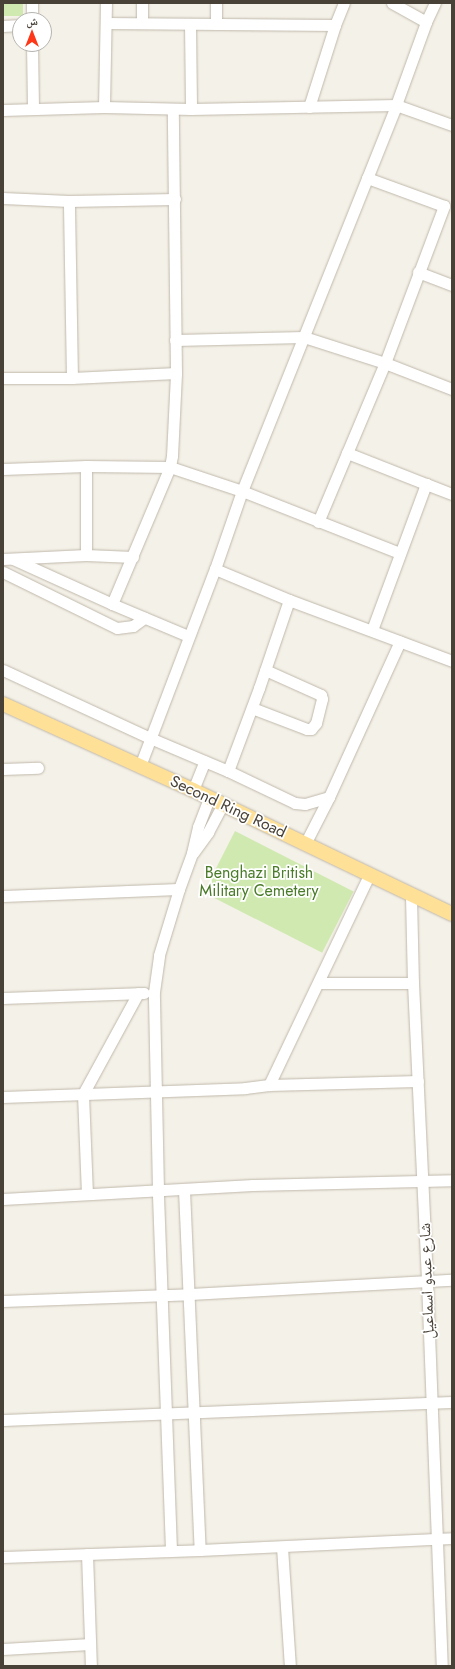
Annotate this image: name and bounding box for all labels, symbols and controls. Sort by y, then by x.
north arrow [12,12,52,52]
text: ش [26,13,38,29]
street label: Second Ring Road [167,772,289,842]
park label: Benghazi British Military Cemetery [199,863,319,901]
street label: شارع عبدو اسماعيل [415,1223,439,1339]

